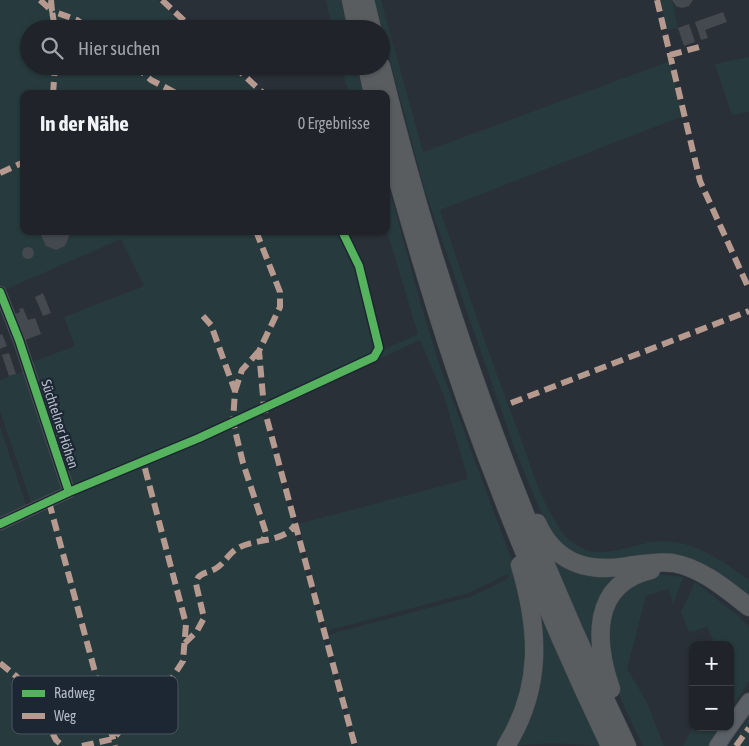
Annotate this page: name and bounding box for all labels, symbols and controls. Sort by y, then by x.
search box [20,20,390,75]
icon: search [38,34,66,62]
text: Hier suchen [78,37,160,59]
text: In der Nähe [40,111,129,135]
text: 0 Ergebnisse [298,114,370,132]
street label: Süchtelner Höhen [38,378,82,470]
map controls [689,641,734,731]
button: + [689,641,734,686]
legend [12,676,178,734]
text: Radweg [54,685,95,701]
button: − [689,686,734,731]
text: Weg [54,708,76,724]

